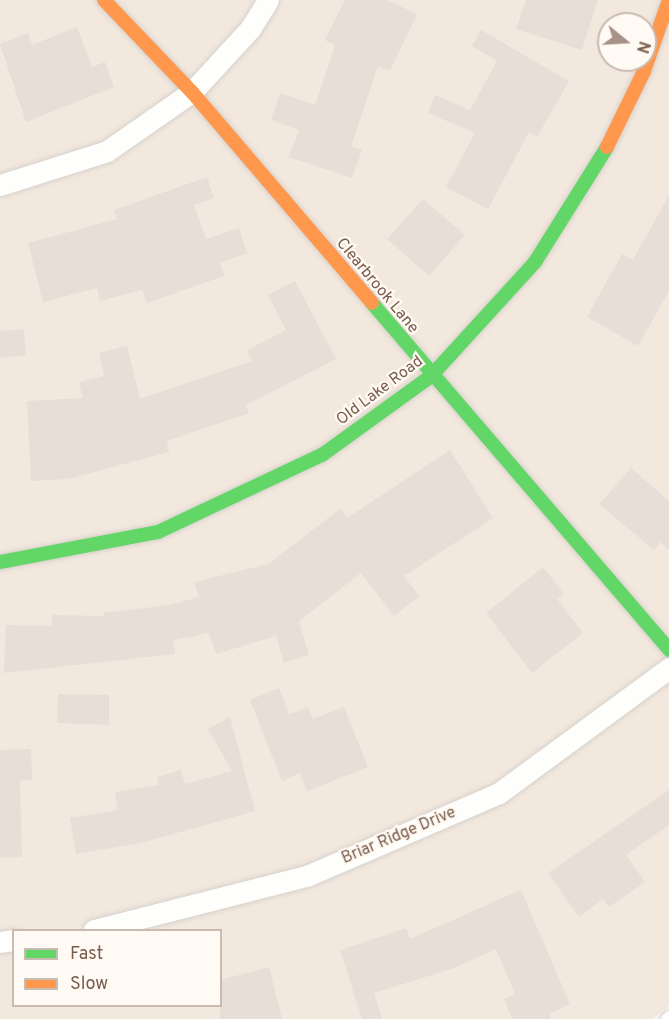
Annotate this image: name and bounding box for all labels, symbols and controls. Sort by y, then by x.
north arrow [597,12,657,72]
text: N [631,38,654,56]
street label: Clearbrook Lane [332,234,422,338]
street label: Old Lake Road [333,352,427,430]
street label: Briar Ridge Drive [339,803,459,869]
legend [12,929,222,1007]
text: Fast [70,943,103,966]
text: Slow [70,973,108,996]

